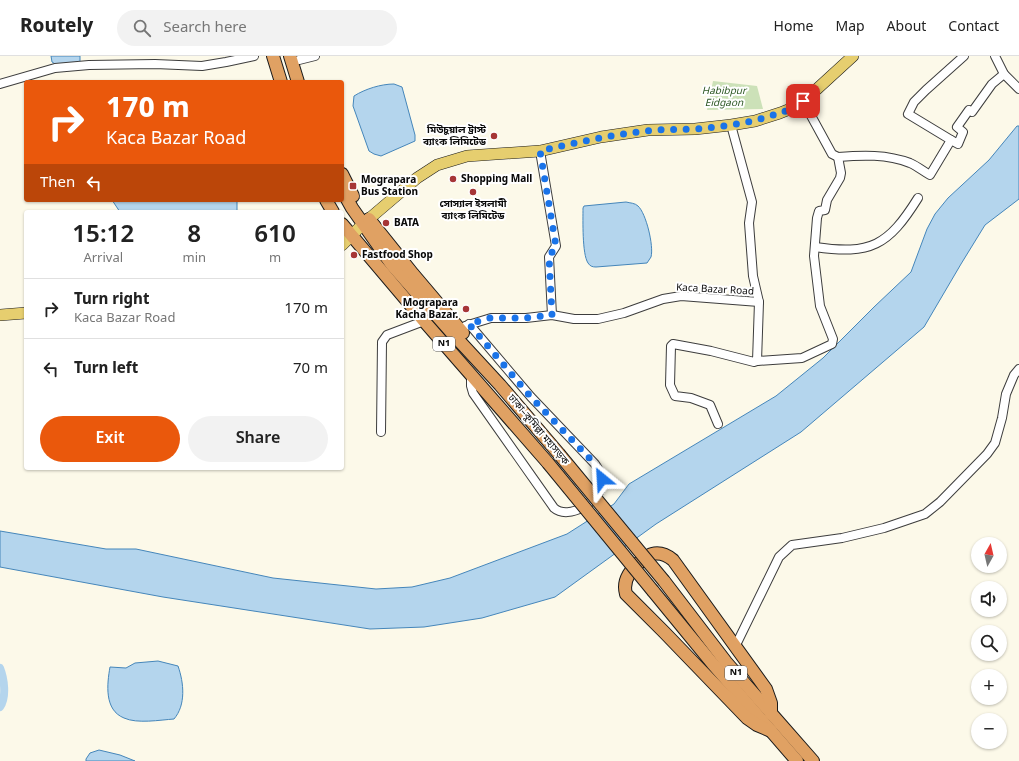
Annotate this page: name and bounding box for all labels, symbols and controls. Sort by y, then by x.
search box [117,10,397,46]
text: Routely [20,15,93,40]
icon: search [131,17,153,39]
text: Search here [163,18,247,38]
text: Home [774,18,813,37]
text: Map [835,18,865,37]
text: About [887,18,926,37]
text: Contact [948,18,999,37]
pin [786,84,820,118]
park label: Habibpur Eidgaon [702,85,748,110]
icon: arrive [792,90,814,112]
text: 170 m [106,91,190,128]
icon: right [40,96,92,148]
place label: মিউচুয়াল ট্রাস্ট ব্যাংক লিমিটেড [422,124,487,149]
text: Kaca Bazar Road [106,127,246,151]
marker: মিউচুয়াল ট্রাস্ট ব্যাংক লিমিটেড [489,131,499,141]
icon: left [83,172,105,194]
text: Then [40,173,75,193]
place label: Shopping Mall [461,173,532,186]
place label: Mograpara Bus Station [361,174,418,199]
marker: Shopping Mall [448,174,458,184]
marker: Mograpara Bus Station [348,181,358,191]
marker: সোস্যাল ইসলামী ব্যাংক লিমিটেড [468,187,478,197]
place label: সোস্যাল ইসলামী ব্যাংক লিমিটেড [440,198,507,223]
place label: BATA [394,217,419,230]
marker: BATA [381,218,391,228]
text: 15:12 [72,220,134,252]
text: 8 [187,220,201,252]
text: 610 [254,220,296,252]
place label: Fastfood Shop [362,249,433,262]
text: Arrival [83,250,123,267]
text: min [182,250,206,267]
text: m [269,250,281,267]
marker: Fastfood Shop [349,250,359,260]
street label: Kaca Bazar Road [676,281,754,299]
text: Turn right [74,290,149,310]
place label: Mograpara Kacha Bazar. [395,297,458,322]
icon: right [40,298,62,320]
text: 170 m [284,299,328,319]
marker: Mograpara Kacha Bazar. [461,304,471,314]
text: Kaca Bazar Road [74,310,175,327]
road number: N1 [433,337,455,351]
icon: left [40,358,62,380]
text: Turn left [74,359,138,379]
text: 70 m [293,359,328,379]
street label: ঢাকা–কুমিল্লা মহাসড়ক [504,391,572,469]
button: Exit [40,416,180,462]
button: Share [188,416,328,462]
position arrow [581,458,623,500]
north arrow [971,537,1007,573]
map controls [971,537,1007,749]
button: sound [971,581,1007,617]
button: search [971,625,1007,661]
road number: N1 [725,666,747,680]
button: + [971,669,1007,705]
button: − [971,713,1007,749]

